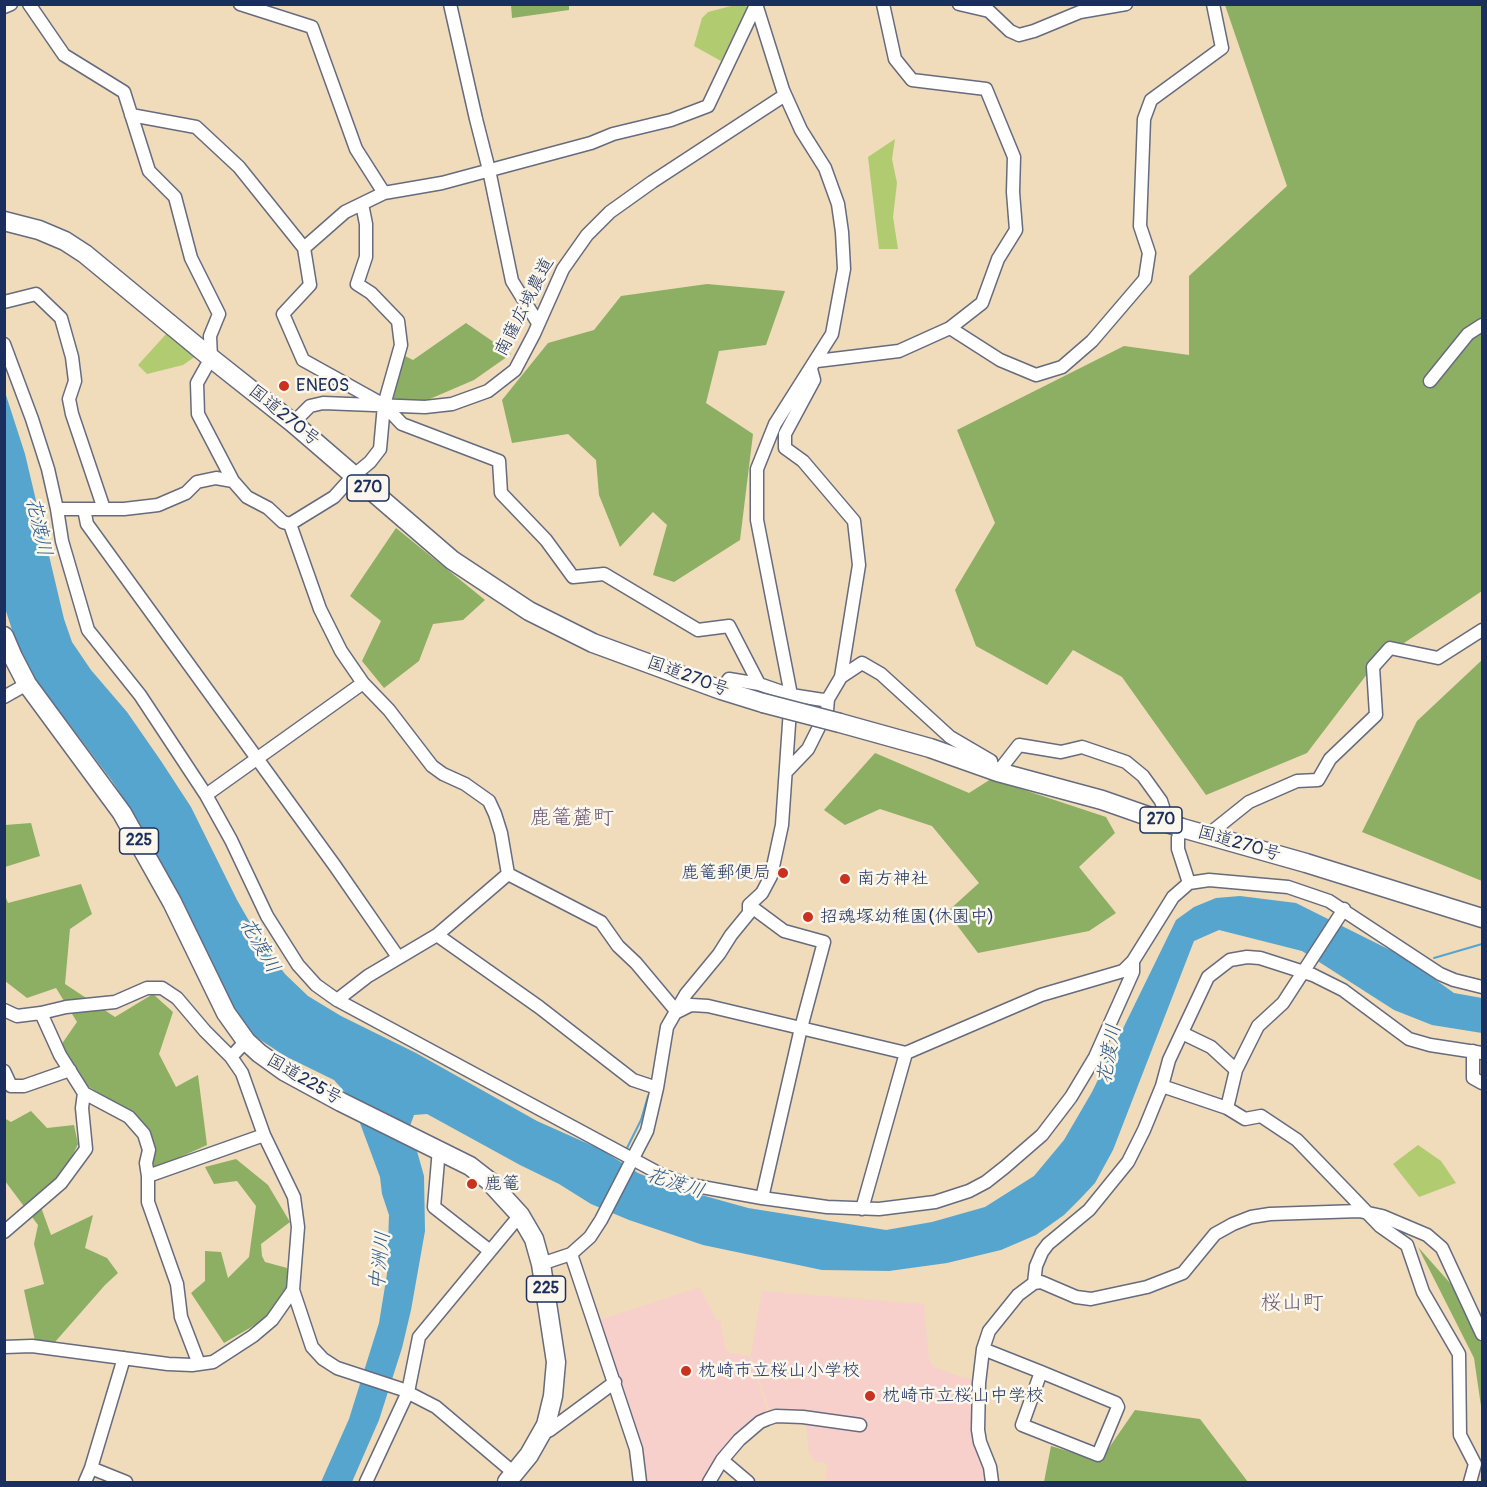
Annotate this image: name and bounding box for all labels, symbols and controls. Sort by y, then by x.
street label: 南薩広域農道 [491,254,559,360]
place label: ENEOS [296,375,349,397]
marker: ENEOS [277,379,291,393]
street label: 国道270号 [244,381,324,451]
road number: 270 [347,475,389,501]
water label: 花渡川 [20,495,56,559]
street label: 国道270号 [644,652,732,702]
district label: 鹿篭麓町 [530,806,614,832]
road number: 270 [1140,807,1182,833]
street label: 国道270号 [1195,822,1283,866]
road number: 225 [120,828,158,854]
place label: 鹿篭郵便局 [681,862,771,884]
marker: 鹿篭郵便局 [776,866,790,880]
place label: 南方神社 [857,868,929,890]
marker: 南方神社 [838,872,852,886]
place label: 招魂塚幼稚園(休園中) [820,906,994,928]
marker: 招魂塚幼稚園(休園中) [801,910,815,924]
water label: 花渡川 [234,914,284,978]
water label: 花渡川 [1093,1022,1127,1086]
street label: 国道225号 [262,1050,346,1110]
water label: 花渡川 [643,1163,707,1205]
place label: 鹿篭 [484,1173,520,1195]
marker: 鹿篭 [465,1177,479,1191]
water label: 中洲川 [366,1230,396,1292]
road number: 225 [526,1276,566,1302]
district label: 桜山町 [1261,1291,1323,1317]
place label: 枕崎市立桜山小学校 [698,1360,860,1382]
marker: 枕崎市立桜山小学校 [679,1364,693,1378]
place label: 枕崎市立桜山中学校 [882,1385,1044,1407]
marker: 枕崎市立桜山中学校 [863,1389,877,1403]

